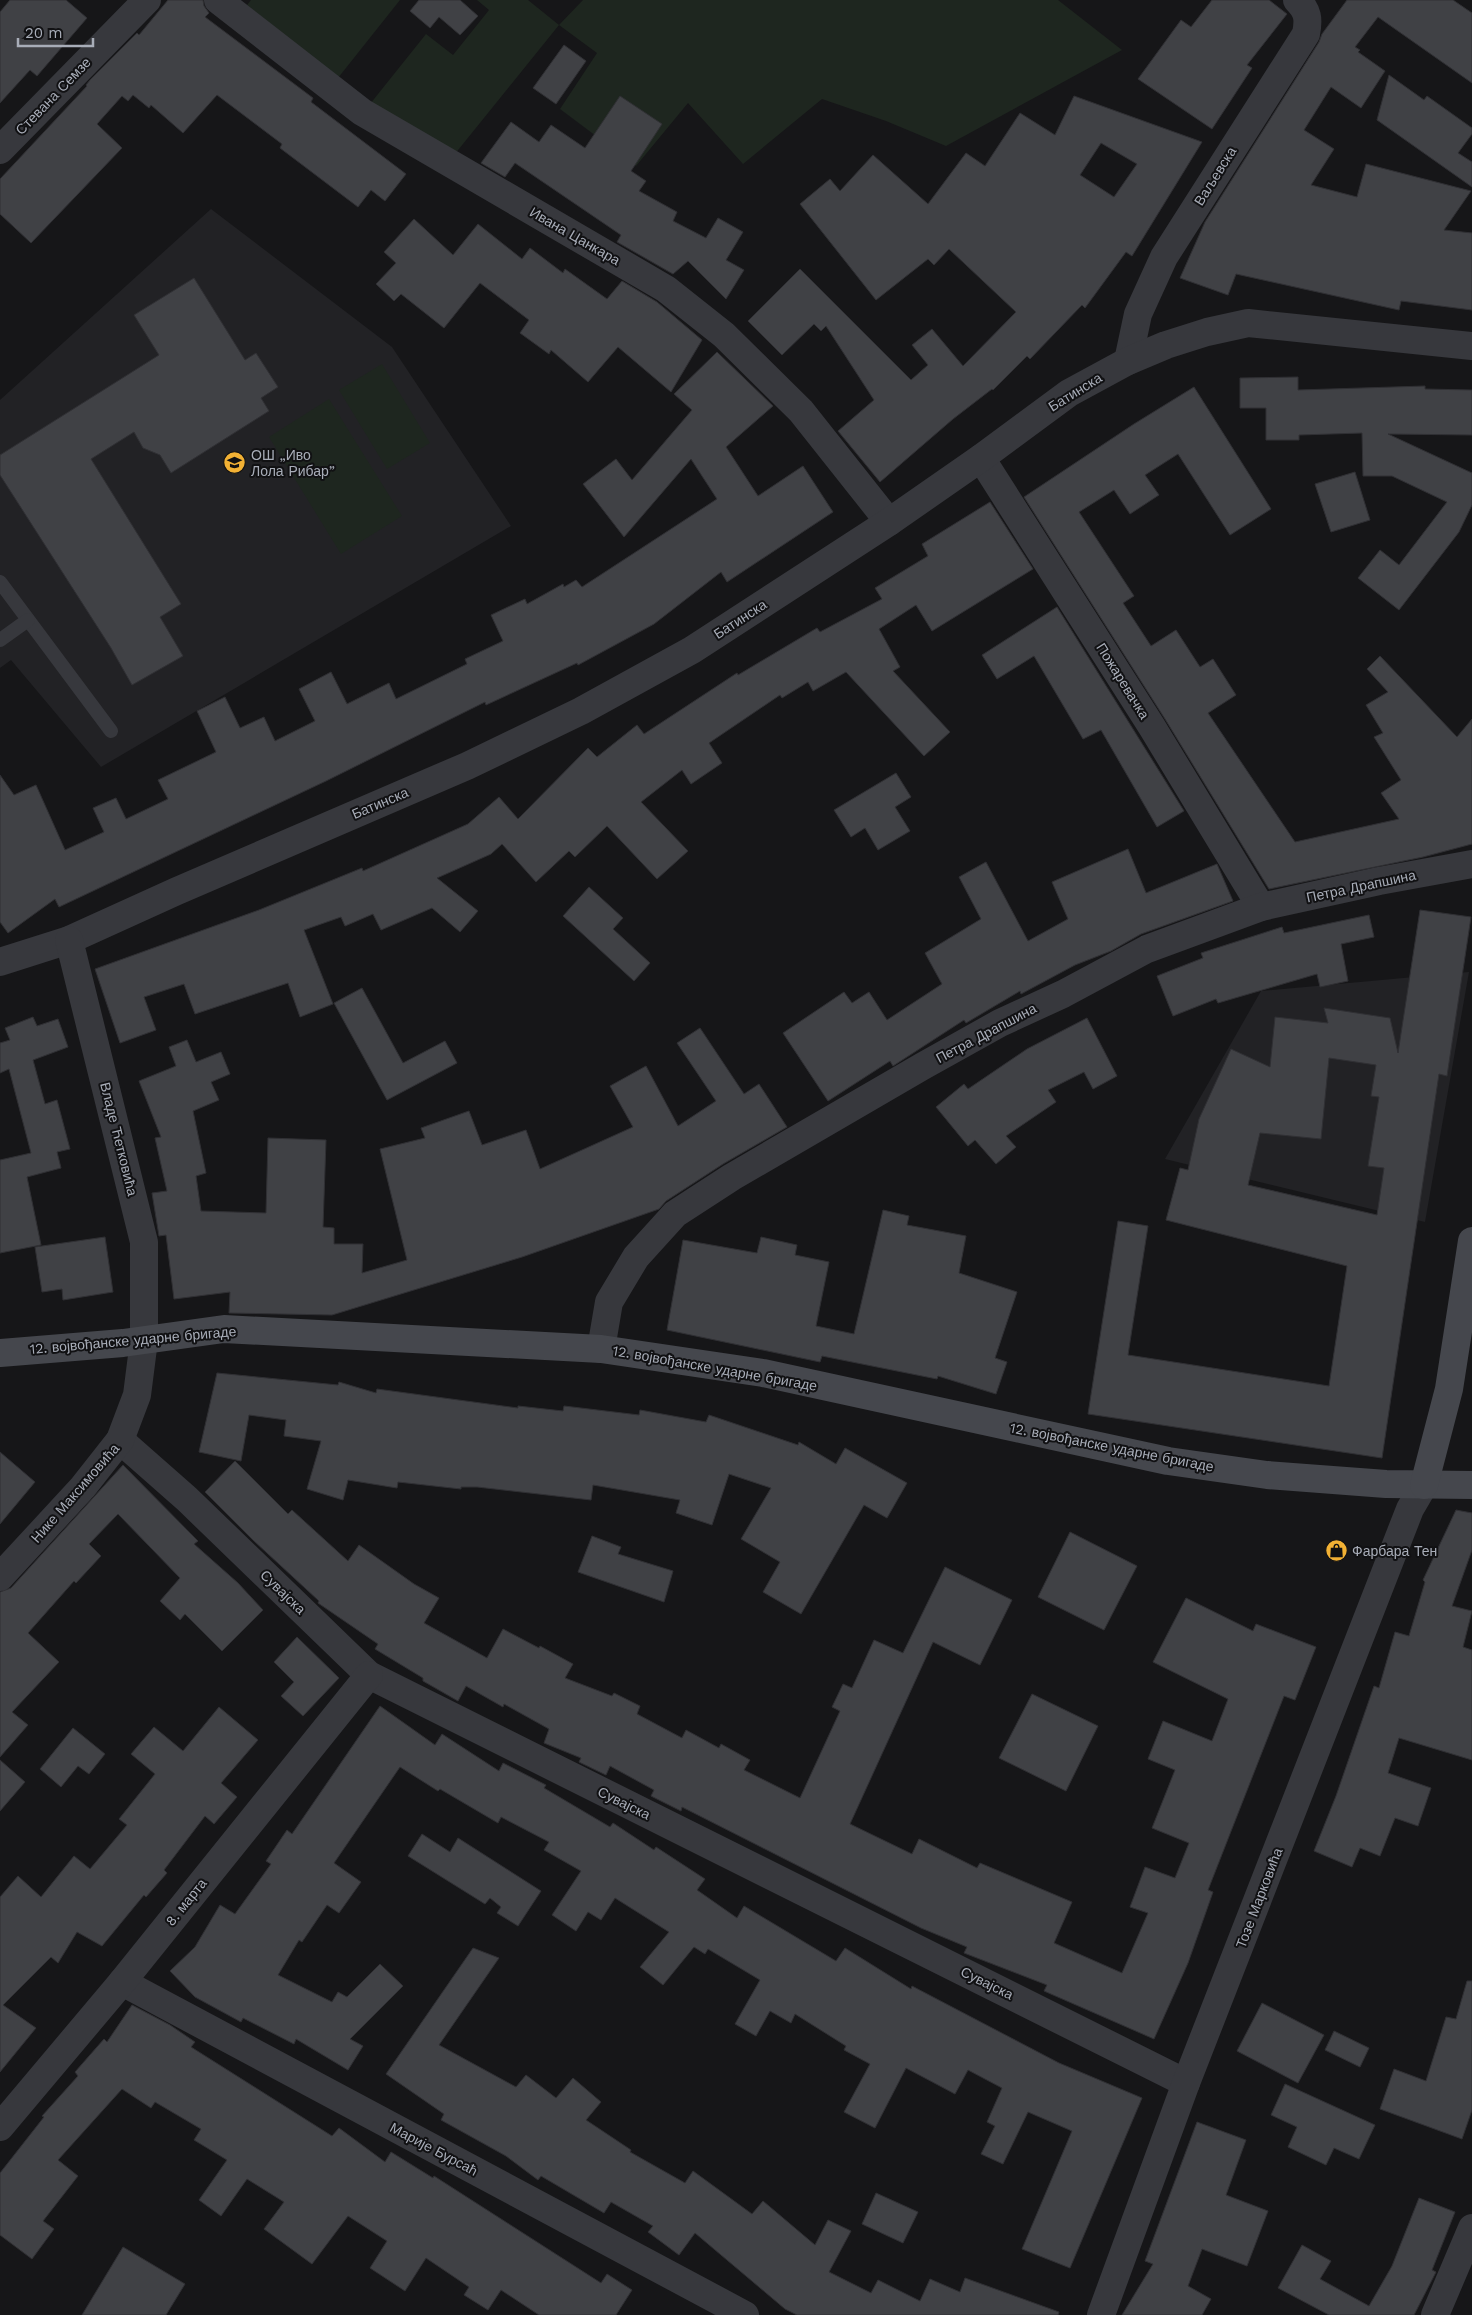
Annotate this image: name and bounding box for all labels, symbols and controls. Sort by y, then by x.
scale bar [18,15,92,47]
text: 20 m [25,24,63,42]
street label: Стевана Семзе [12,54,94,138]
street label: Ваљевска [1191,144,1239,208]
street label: Ивана Цанкара [527,204,623,268]
street label: Батинска [1045,369,1105,415]
place label: ОШ „Иво Лола Рибар” [251,447,335,479]
school or university icon: ОШ „Иво Лола Рибар” [223,451,247,475]
street label: Батинска [711,596,770,642]
street label: Пожаревачка [1093,640,1153,722]
street label: Батинска [349,784,411,822]
street label: Петра Драпшина [1305,867,1417,905]
street label: Петра Драпшина [933,1000,1039,1066]
street label: Владе Ћетковића [97,1080,141,1198]
street label: 12. војвођанске ударне бригаде [29,1323,237,1357]
street label: 12. војвођанске ударне бригаде [612,1342,819,1394]
street label: 12. војвођанске ударне бригаде [1009,1419,1215,1475]
street label: Нике Максимовића [28,1440,122,1546]
shop icon: Фарбара Тен [1324,1539,1348,1563]
place label: Фарбара Тен [1352,1543,1437,1559]
street label: Сувајска [257,1567,309,1618]
street label: Сувајска [595,1783,653,1823]
street label: Тозе Марковића [1233,1845,1286,1950]
street label: 8. марта [162,1875,210,1929]
street label: Сувајска [958,1963,1016,2003]
street label: Марије Бурсаћ [387,2119,481,2179]

